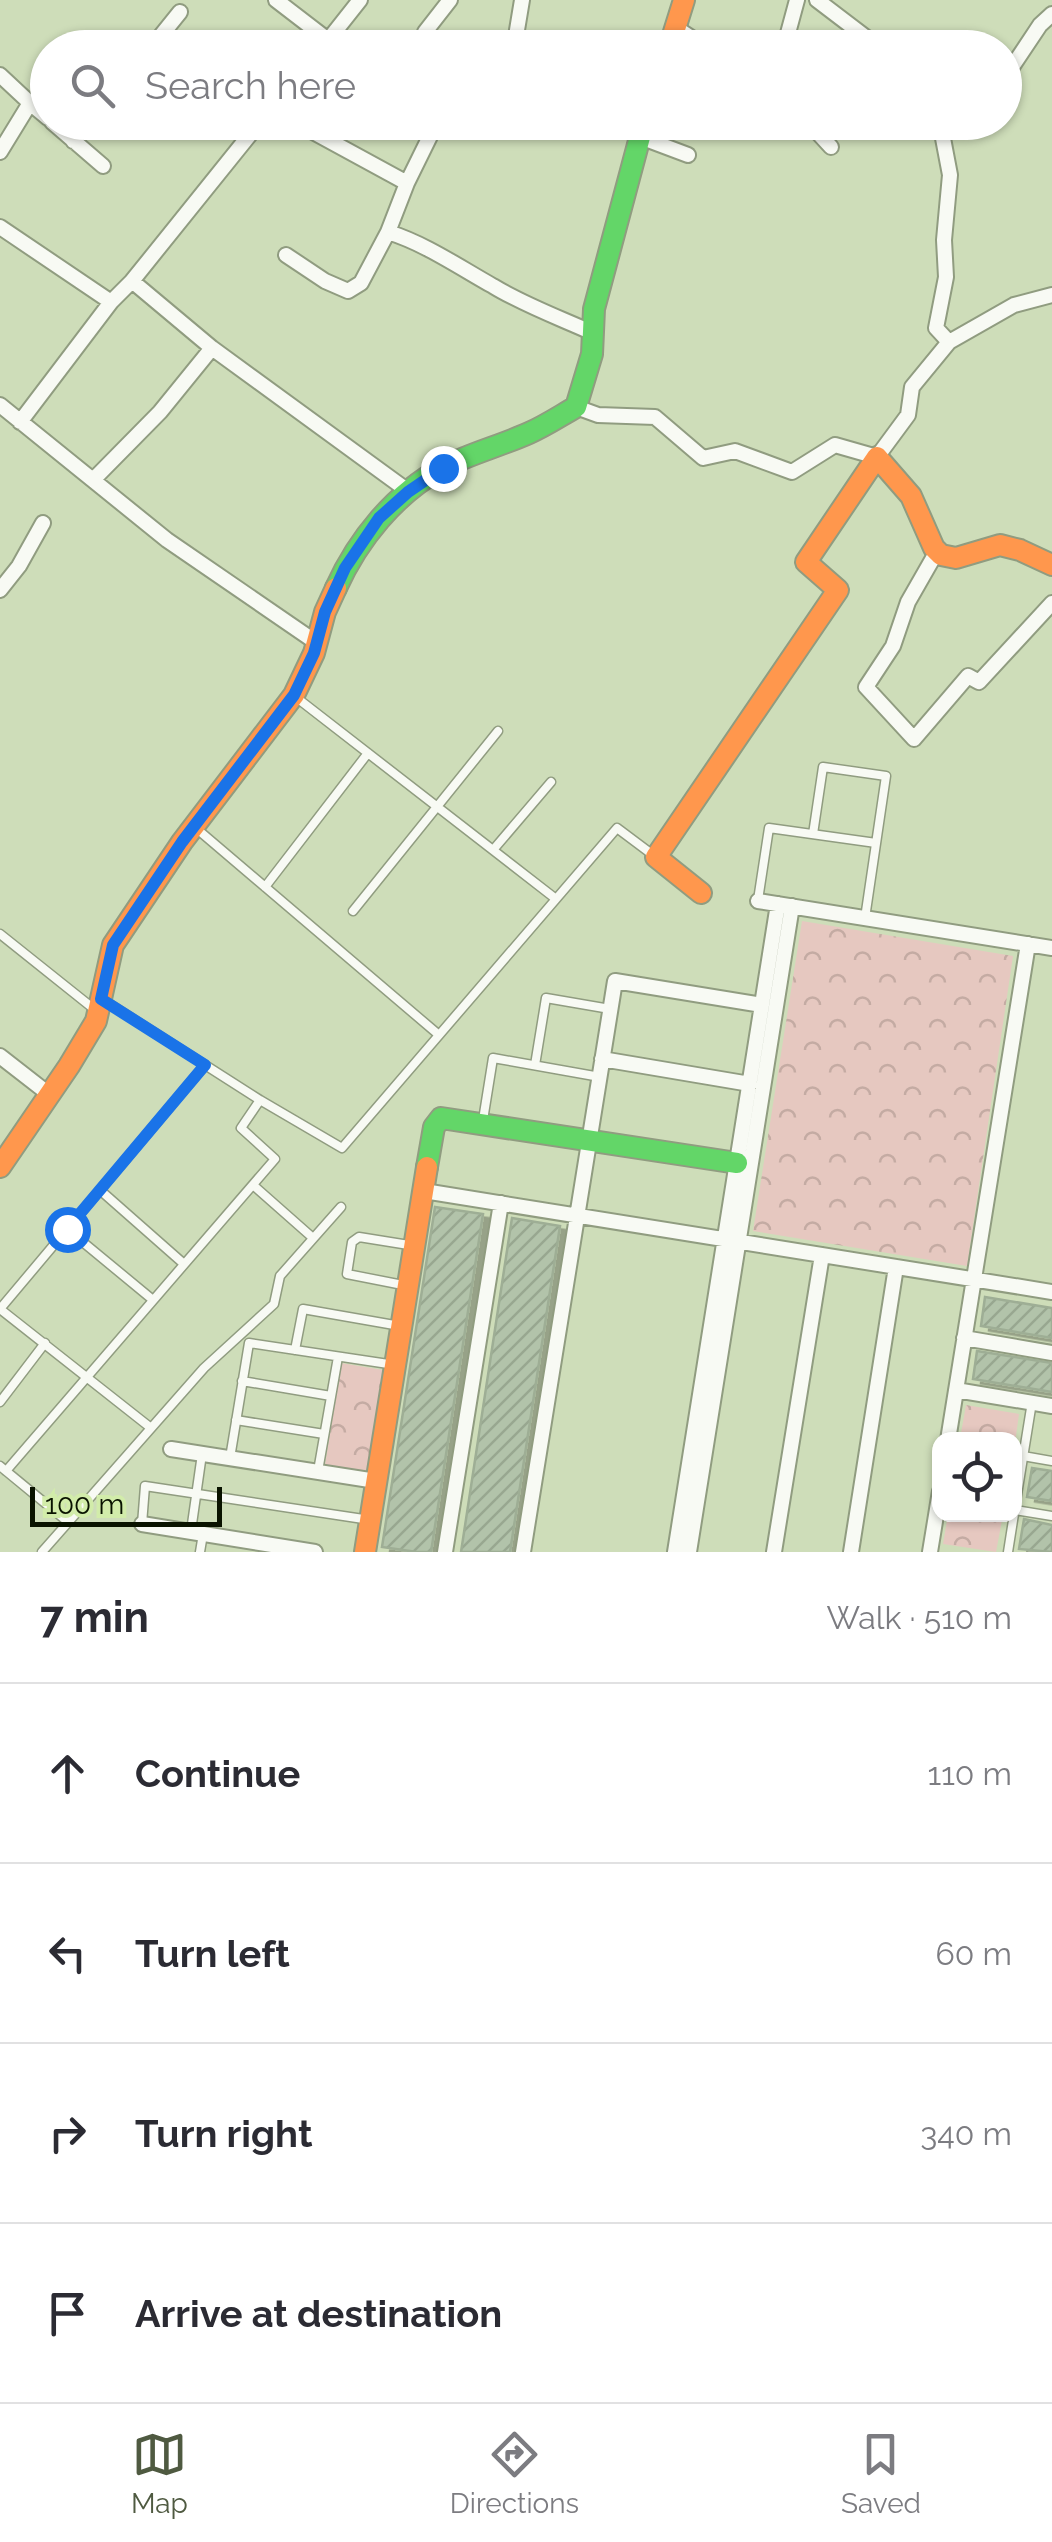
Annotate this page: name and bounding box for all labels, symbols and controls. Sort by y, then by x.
search box [30,30,1022,140]
icon: search [65,58,120,113]
text: Search here [145,63,356,108]
route end [421,446,467,492]
route start [45,1207,91,1253]
map controls [932,1432,1022,1522]
button: locate [932,1432,1022,1522]
scale bar [30,1482,222,1526]
text: 100 m [45,1488,124,1521]
text: 7 min [40,1593,149,1642]
text: Walk · 510 m [826,1599,1012,1636]
icon: ahead [40,1746,95,1801]
text: Continue [135,1751,300,1796]
text: 110 m [927,1755,1012,1792]
icon: left [40,1926,95,1981]
text: Turn left [135,1931,290,1976]
text: 60 m [936,1935,1012,1972]
icon: right [40,2106,95,2161]
text: Turn right [135,2111,312,2156]
text: 340 m [920,2115,1012,2152]
icon: arrive [40,2286,95,2341]
text: Arrive at destination [135,2291,502,2336]
tab: Map [131,2427,188,2520]
tab: Directions [450,2427,579,2520]
tab: Saved [841,2427,921,2520]

